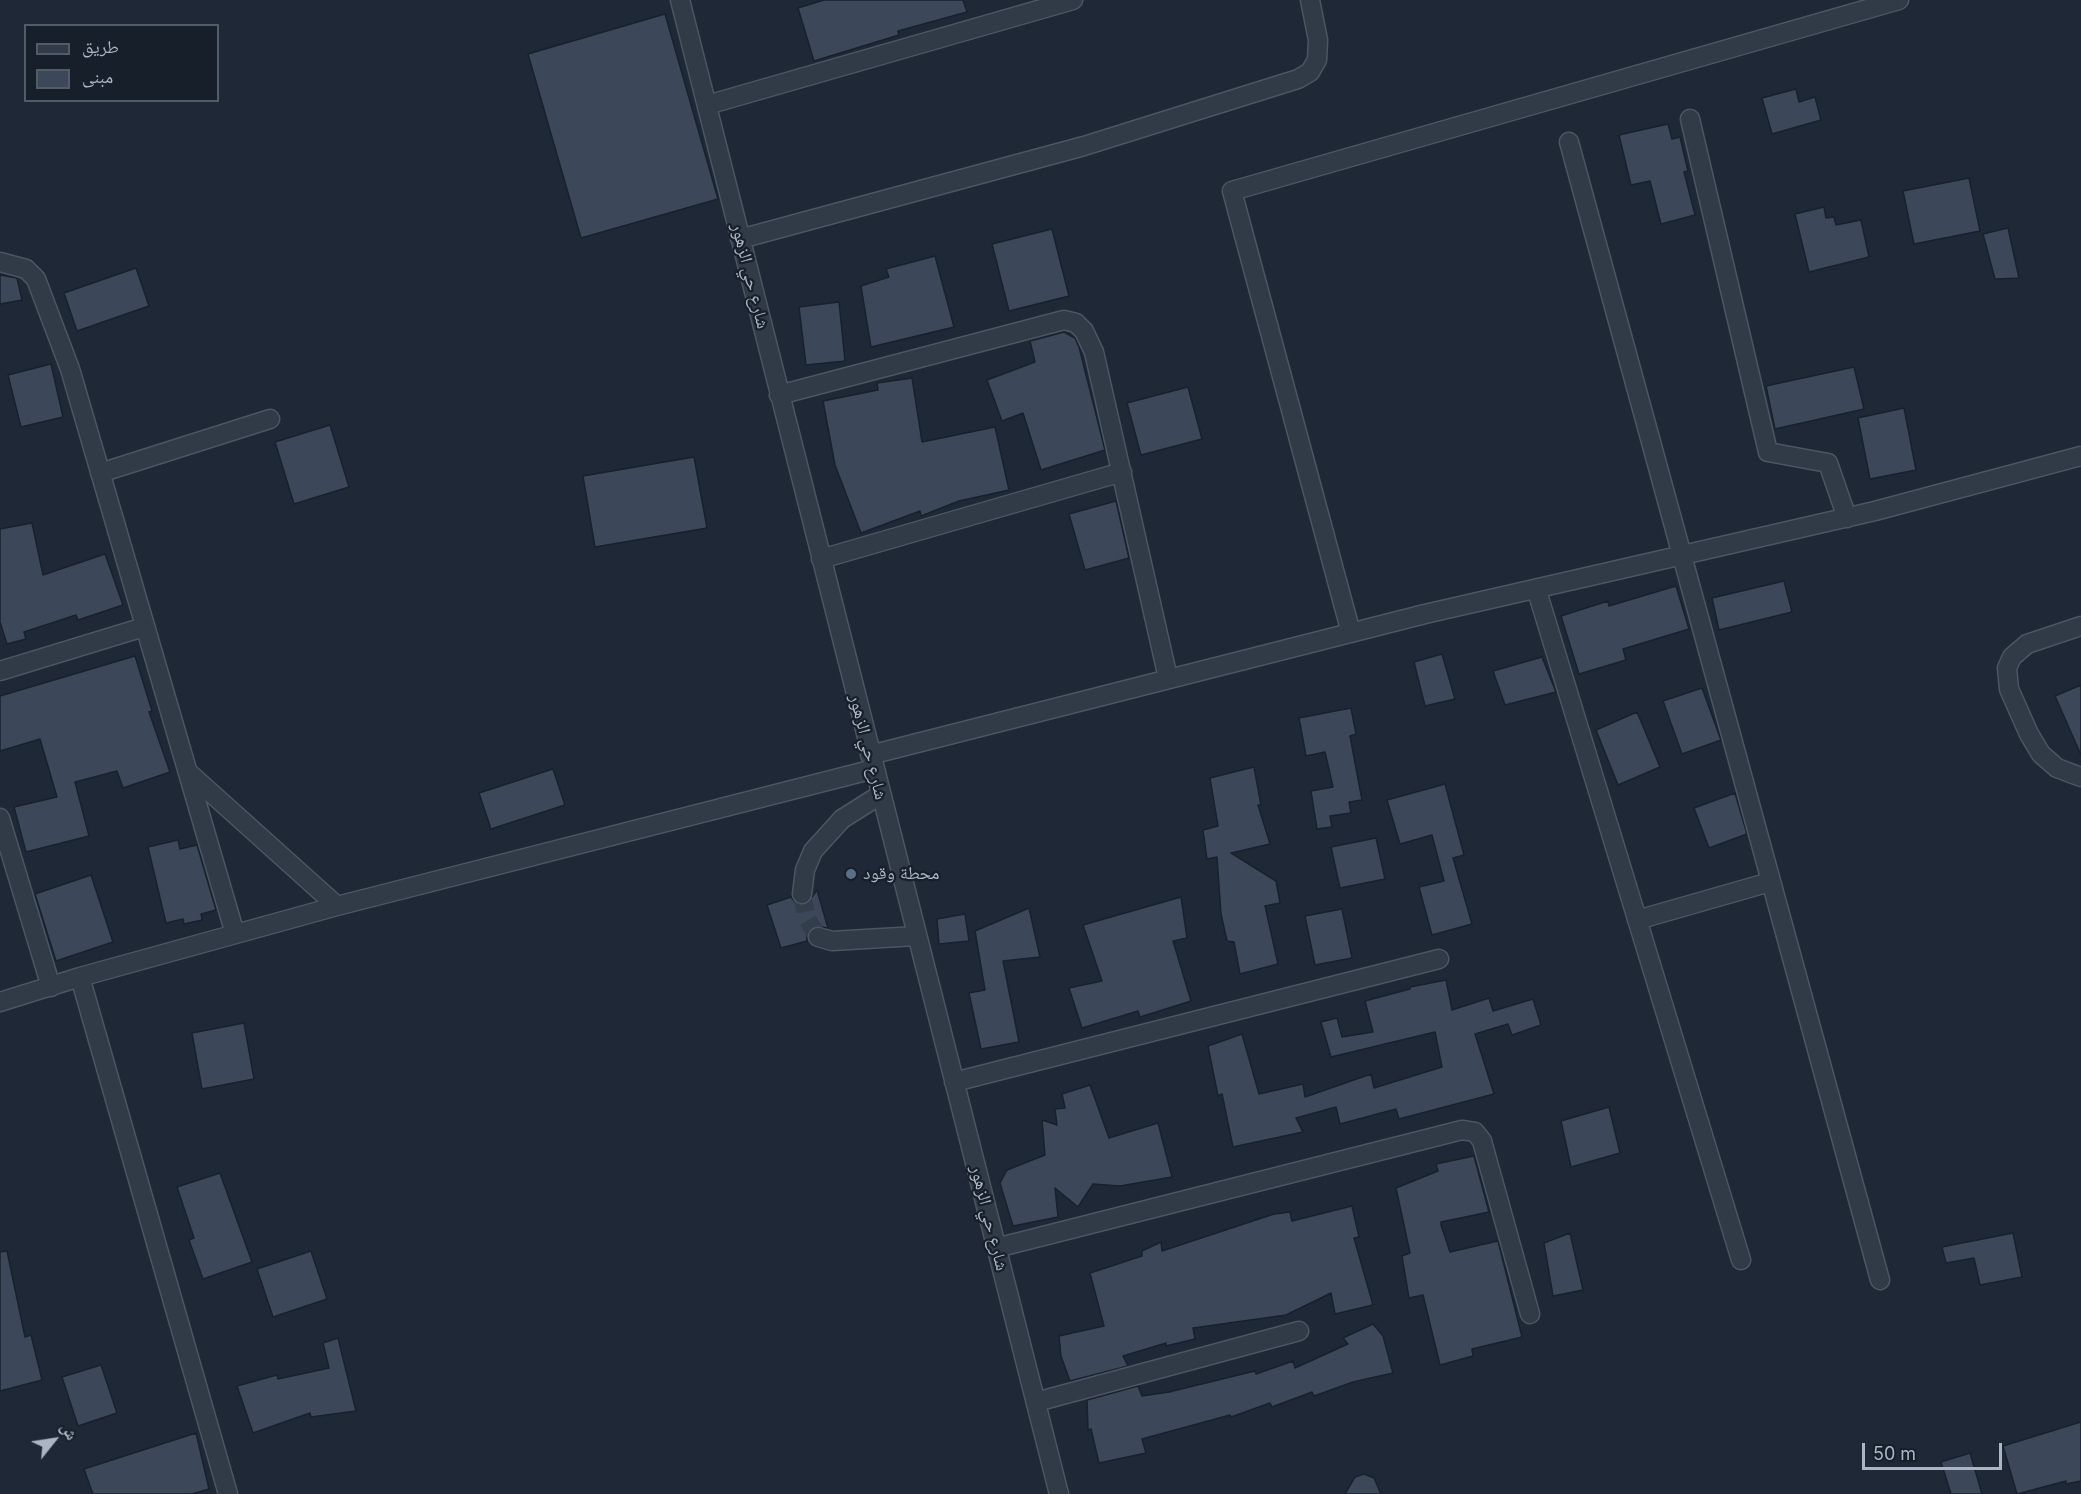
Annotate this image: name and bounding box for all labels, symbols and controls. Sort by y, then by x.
legend [24,24,219,102]
text: طريق [82,36,119,57]
text: مبنى [82,66,113,87]
street label: شارع حي الزهور [726,221,774,331]
street label: شارع حي الزهور [844,692,892,802]
place label: محطة وقود [863,863,940,885]
marker: محطة وقود [844,867,858,881]
street label: شارع حي الزهور [965,1163,1013,1273]
north arrow [24,1410,84,1470]
text: ش [57,1419,82,1443]
scale bar [1865,1431,2004,1469]
text: 50 m [1873,1443,1916,1464]

